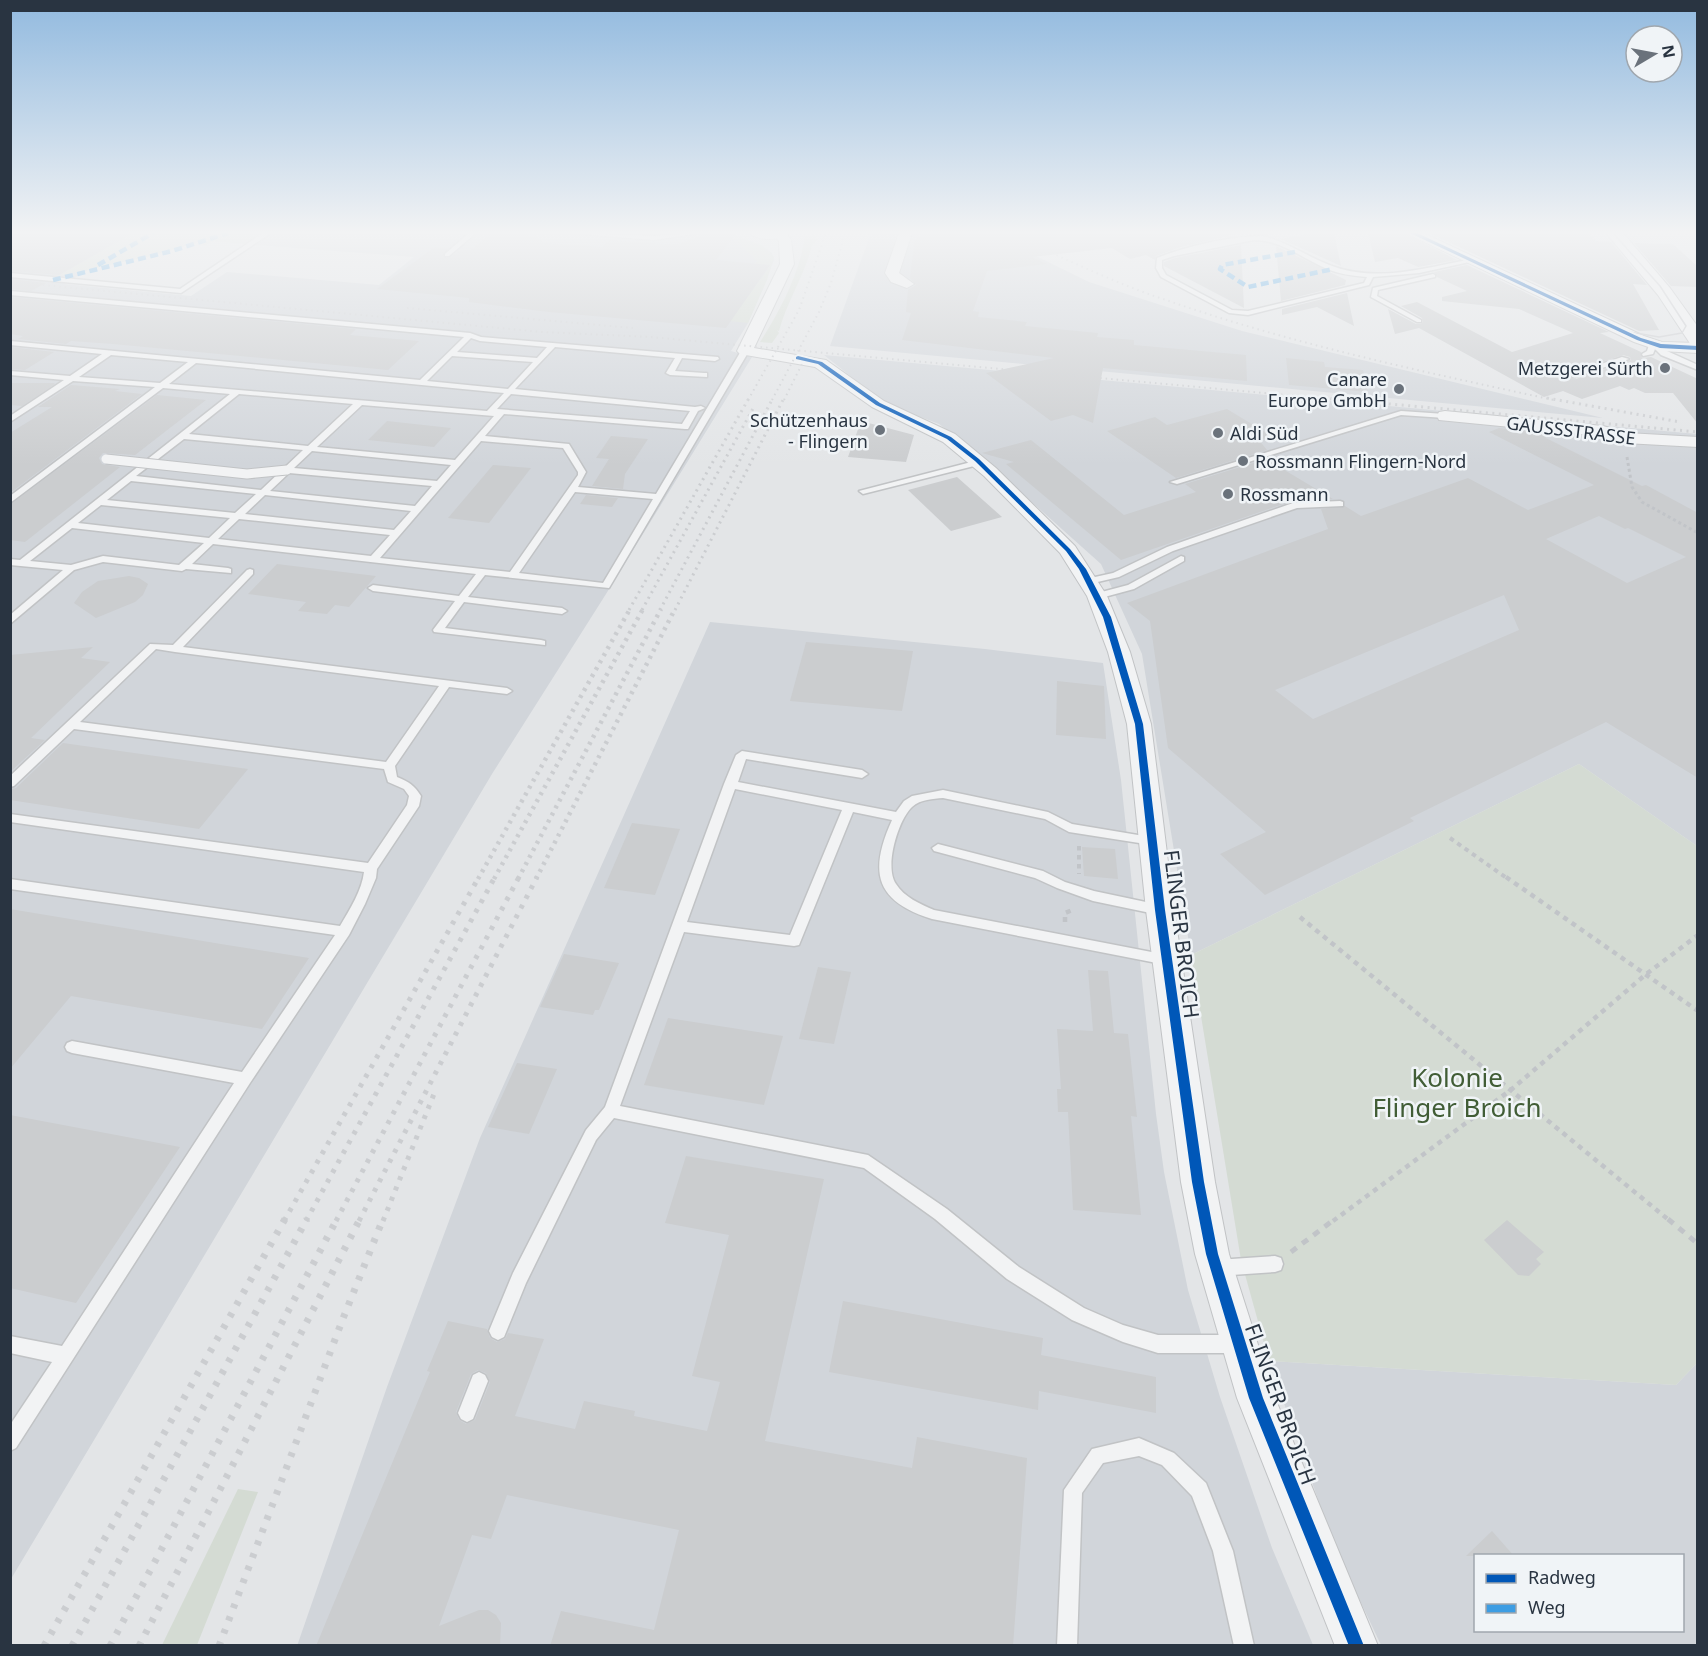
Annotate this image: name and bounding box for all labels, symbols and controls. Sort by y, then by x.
north arrow [1624,24,1684,84]
text: N [1657,43,1681,60]
place label: Metzgerei Sürth [1518,356,1653,380]
marker: Metzgerei Sürth [1658,361,1672,375]
place label: Canare Europe GmbH [1268,367,1387,412]
marker: Canare Europe GmbH [1392,382,1406,396]
place label: Schützenhaus - Flingern [750,408,868,453]
street label: GAUSSSTRASSE [1505,410,1637,450]
place label: Aldi Süd [1230,421,1299,445]
marker: Schützenhaus - Flingern [873,423,887,437]
marker: Aldi Süd [1211,426,1225,440]
place label: Rossmann Flingern-Nord [1255,449,1466,473]
marker: Rossmann Flingern-Nord [1236,454,1250,468]
place label: Rossmann [1240,482,1329,506]
marker: Rossmann [1221,487,1235,501]
street label: FLINGER BROICH [1158,848,1206,1020]
park label: Kolonie Flinger Broich [1372,1059,1542,1125]
street label: FLINGER BROICH [1239,1320,1323,1488]
legend [1474,1554,1684,1632]
text: Radweg [1528,1565,1596,1589]
text: Weg [1528,1595,1566,1619]

